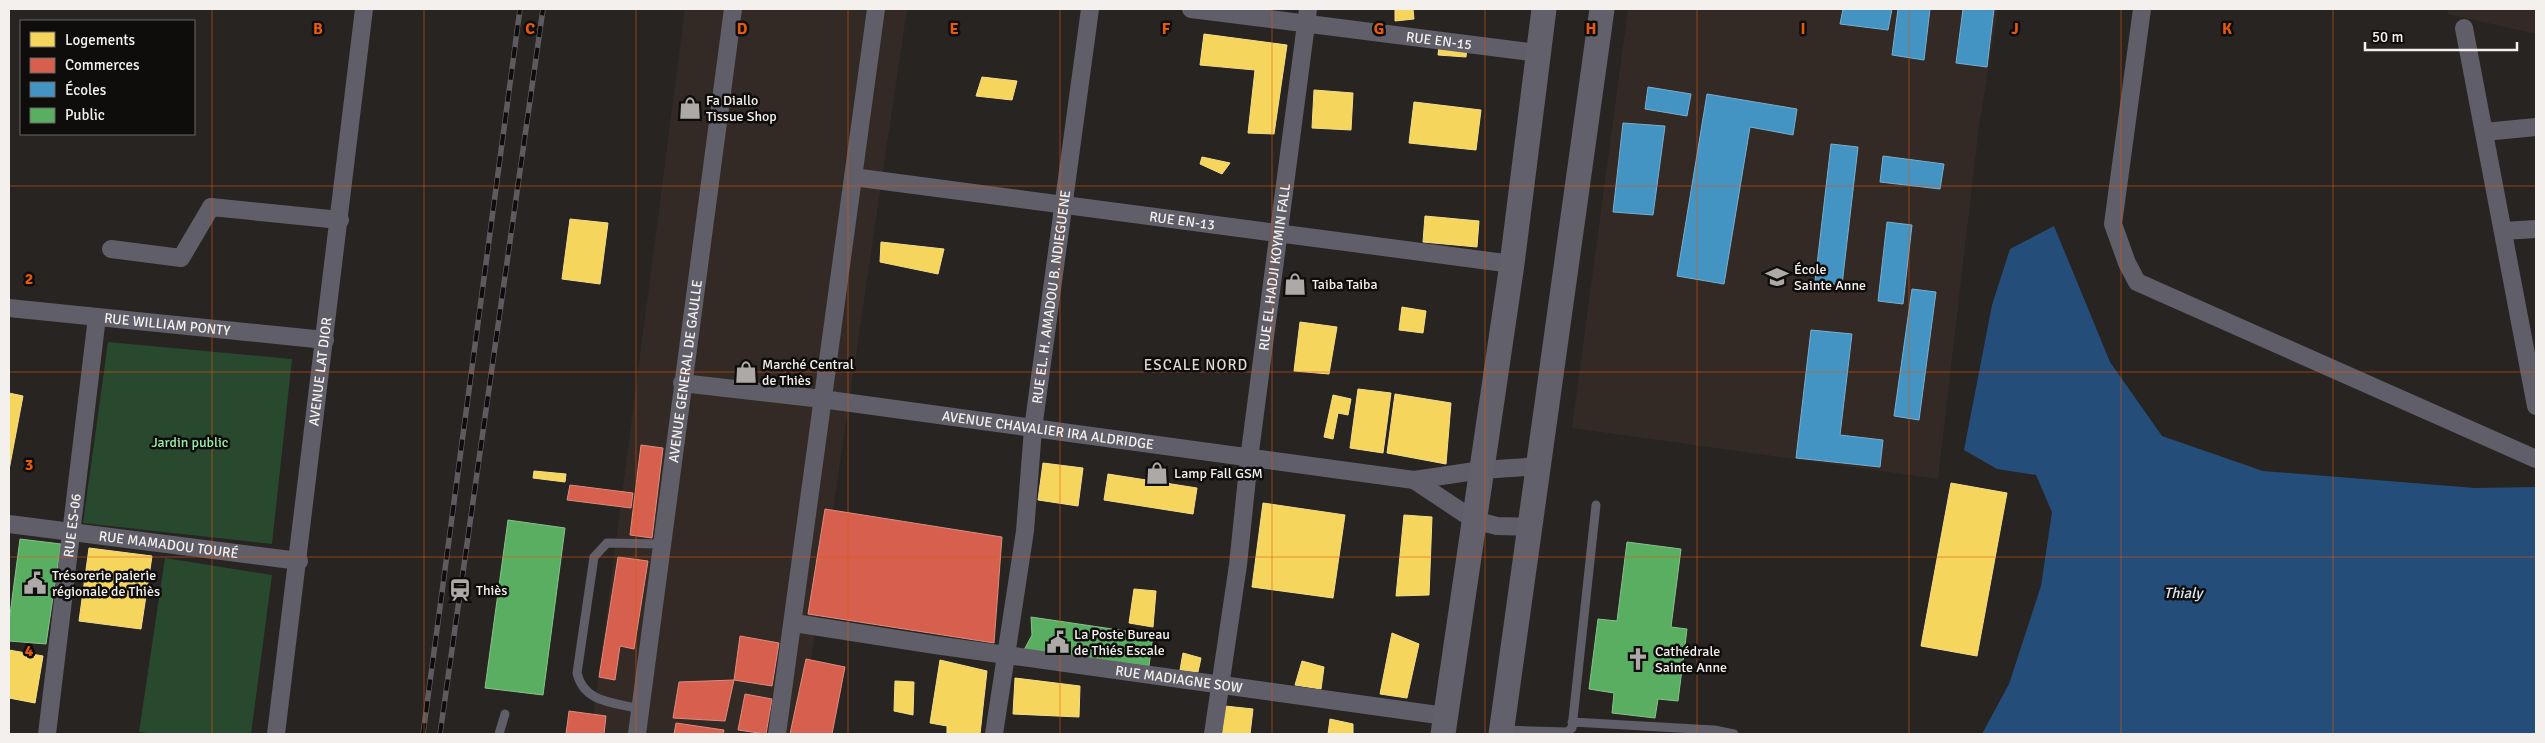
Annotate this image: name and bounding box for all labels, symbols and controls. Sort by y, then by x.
text: B [313,19,323,39]
text: C [525,19,535,39]
text: D [737,19,748,39]
text: E [949,19,959,39]
text: F [1162,19,1171,39]
text: G [1374,19,1384,39]
text: H [1586,19,1596,39]
text: I [1800,19,1806,39]
text: J [2011,19,2019,39]
text: K [2222,19,2232,39]
legend [20,20,195,135]
scale bar [2365,20,2518,52]
street label: RUE EN-15 [1405,28,1473,54]
text: 50 m [2372,28,2403,46]
text: Logements [65,31,136,49]
text: Commerces [65,56,140,74]
text: Écoles [65,80,107,99]
place label: Fa Diallo Tissue Shop [706,92,777,125]
shop icon: Fa Diallo Tissue Shop [677,95,703,121]
text: Public [65,106,105,124]
street label: RUE EL HADJI KOYMIN FALL [1255,183,1294,352]
street label: RUE EL. H. AMADOU B. NDIEGUENE [1029,189,1074,405]
street label: RUE EN-13 [1148,208,1216,234]
place label: École Sainte Anne [1794,261,1866,294]
school or university icon: École Sainte Anne [1764,264,1790,290]
text: 2 [25,269,33,289]
shop icon: Taiba Taiba [1282,271,1308,297]
place label: Taiba Taiba [1312,276,1378,293]
street label: AVENUE GENERAL DE GAULLE [665,279,706,464]
street label: RUE WILLIAM PONTY [103,310,231,339]
street label: AVENUE LAT DIOR [305,316,336,427]
place label: Marché Central de Thiès [762,356,854,389]
district label: ESCALE NORD [1144,356,1248,374]
shop icon: Marché Central de Thiès [733,359,759,385]
street label: AVENUE CHAVALIER IRA ALDRIDGE [941,408,1155,453]
park label: Jardin public [152,434,229,451]
text: 3 [25,455,33,475]
shop icon: Lamp Fall GSM [1144,460,1170,486]
place label: Lamp Fall GSM [1174,465,1263,482]
street label: RUE ES-06 [60,493,85,559]
street label: RUE MAMADOU TOURÉ [98,528,240,562]
place label: Trésorerie paierie régionale de Thiès [52,567,160,600]
public building icon: Trésorerie paierie régionale de Thiès [22,570,48,596]
station icon: Thiès [447,577,473,603]
place label: Thiès [476,582,507,599]
water label: Thialy [2164,584,2204,602]
place label: La Poste Bureau de Thiés Escale [1074,626,1170,659]
public building icon: La Poste Bureau de Thiés Escale [1045,629,1071,655]
text: 4 [25,641,34,661]
place label: Cathédrale Sainte Anne [1655,643,1727,676]
church icon: Cathédrale Sainte Anne [1625,646,1651,672]
street label: RUE MADIAGNE SOW [1114,662,1244,697]

